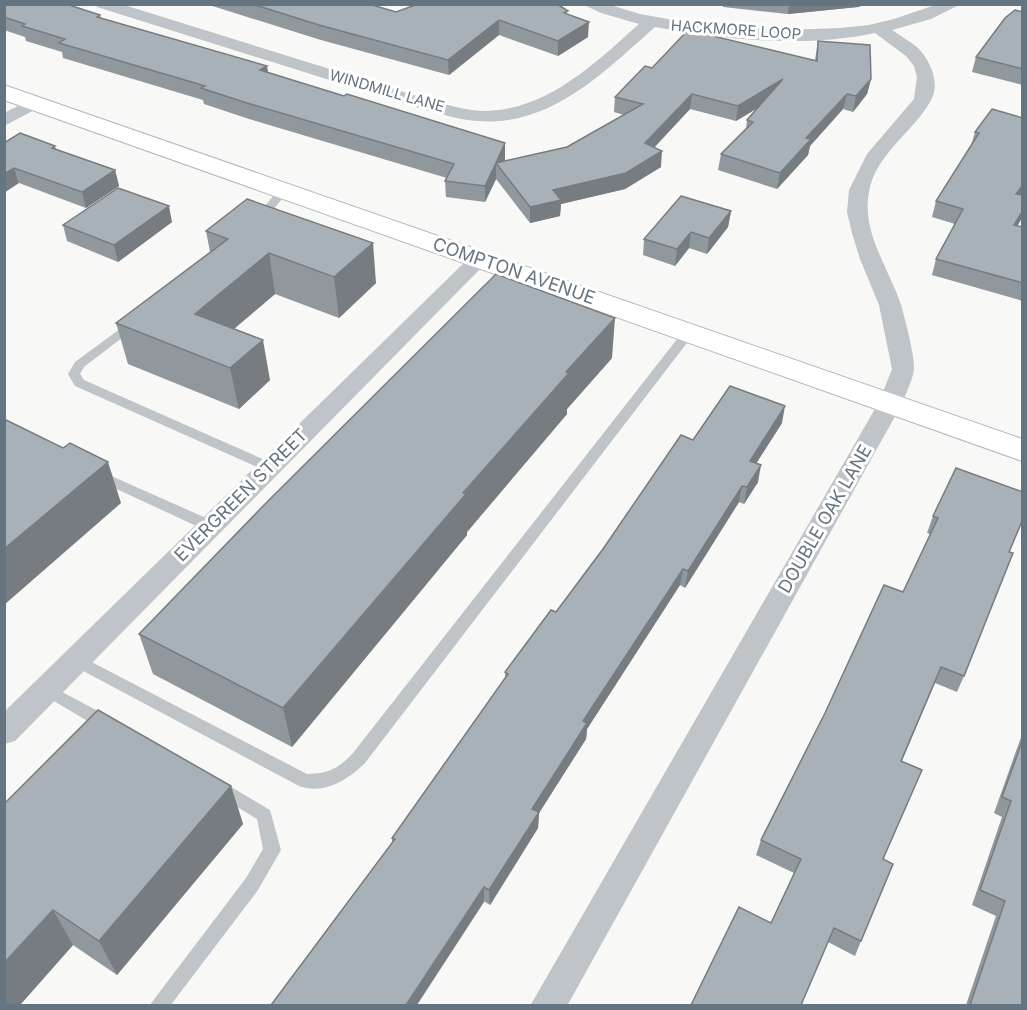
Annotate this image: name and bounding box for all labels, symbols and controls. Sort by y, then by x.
street label: HACKMORE LOOP [670,15,802,44]
street label: WINDMILL LANE [327,65,447,116]
street label: COMPTON AVENUE [430,233,598,308]
street label: EVERGREEN STREET [170,424,311,565]
street label: DOUBLE OAK LANE [774,441,876,597]

